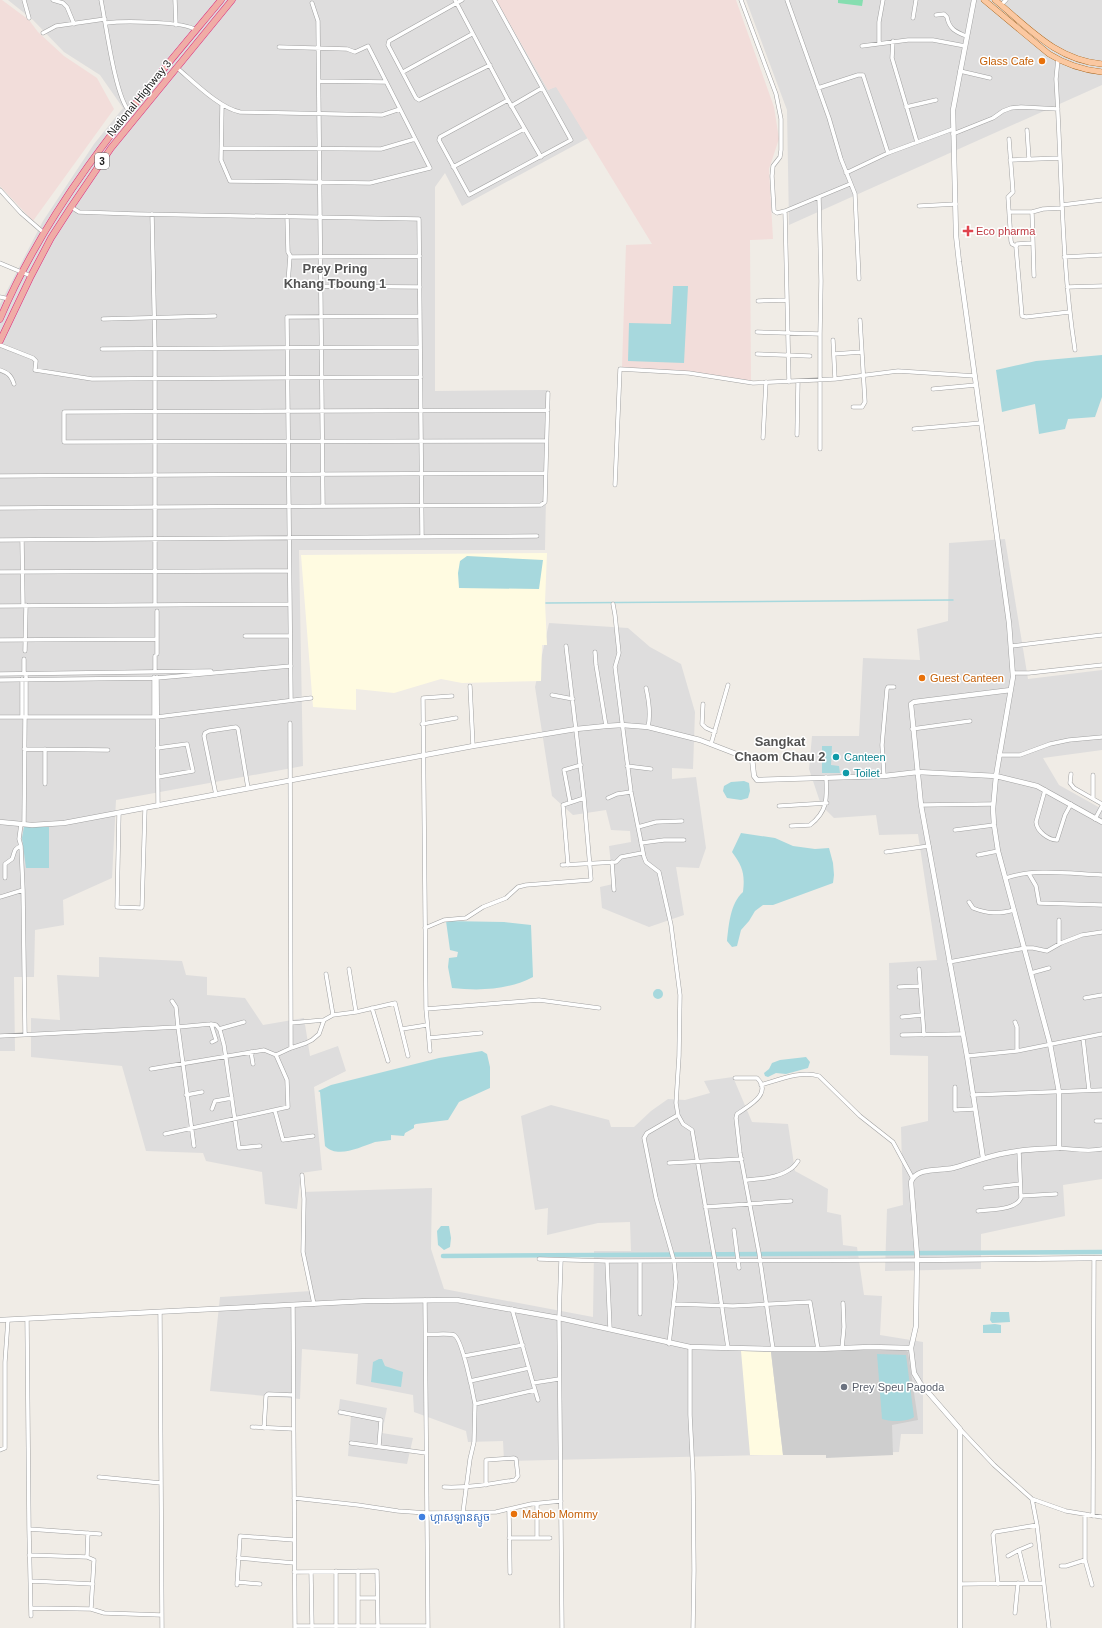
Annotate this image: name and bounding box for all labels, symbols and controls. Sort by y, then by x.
place label: Glass Cafe [980,55,1034,67]
marker: Glass Cafe [1037,56,1047,66]
street label: National Highway 3 [105,57,173,139]
road number: 3 [95,153,109,169]
place label: Eco pharma [976,225,1036,237]
marker: Eco pharma [963,226,973,236]
district label: Prey Pring Khang Tboung 1 [284,261,386,291]
place label: Guest Canteen [930,672,1004,684]
marker: Guest Canteen [917,673,927,683]
district label: Sangkat Chaom Chau 2 [734,734,826,764]
place label: Canteen [844,751,886,763]
marker: Canteen [831,752,841,762]
place label: Toilet [854,767,880,779]
marker: Toilet [841,768,851,778]
place label: Prey Speu Pagoda [852,1381,945,1393]
marker: Prey Speu Pagoda [839,1382,849,1392]
place label: Mahob Mommy [522,1508,598,1520]
marker: Mahob Mommy [509,1509,519,1519]
place label: ហ្គាសឡានស្ទូច [430,1511,490,1527]
marker: ហ្គាសឡានស្ទូច [417,1512,427,1522]

